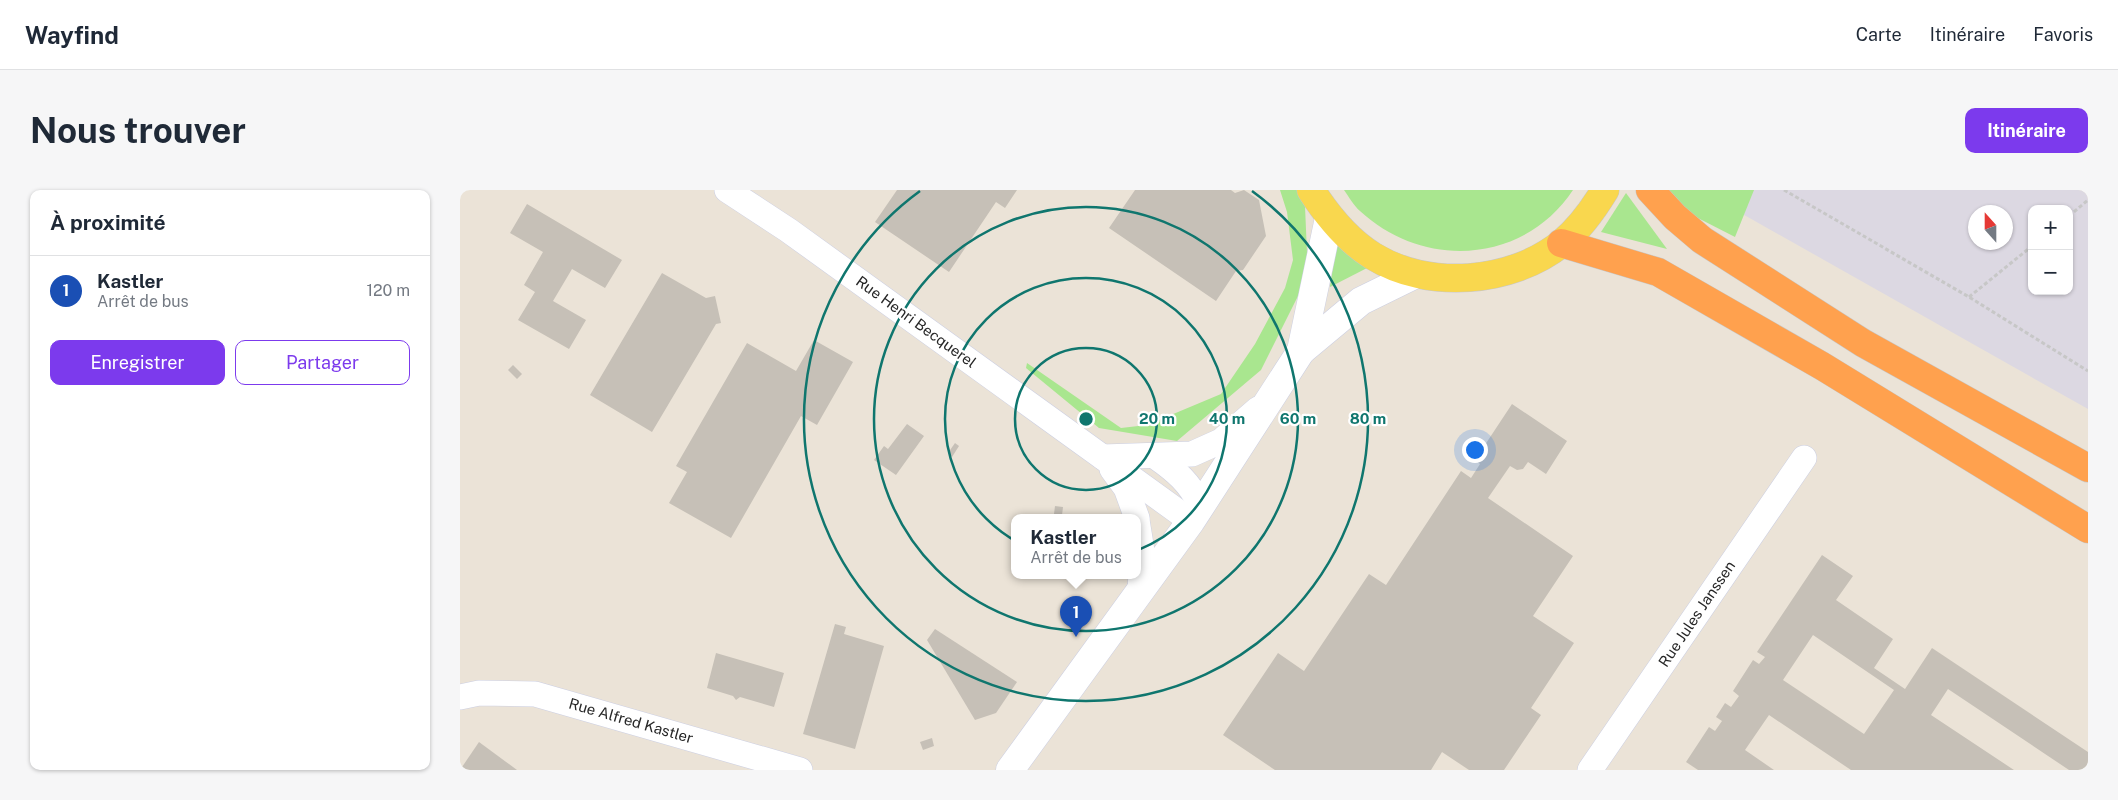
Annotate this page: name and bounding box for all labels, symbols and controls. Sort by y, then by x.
text: Wayfind [25,21,119,49]
text: Carte [1856,24,1902,45]
text: Itinéraire [1930,24,2005,45]
text: Favoris [2033,24,2093,45]
button: Itinéraire [1965,108,2088,153]
text: Nous trouver [30,110,246,151]
north arrow [1968,205,2013,250]
map controls [2028,205,2073,295]
button: + [2028,205,2073,250]
text: À proximité [50,210,166,235]
button: − [2028,250,2073,295]
text: Kastler [97,270,163,292]
street label: Rue Henri Becquerel [853,272,980,371]
text: 1 [63,281,69,300]
text: 120 m [366,281,410,300]
text: Arrêt de bus [97,292,189,311]
button: Enregistrer [50,340,225,385]
button: Partager [235,340,410,385]
centre of rings [1077,410,1095,428]
text: 20 m [1139,410,1175,427]
text: 40 m [1209,410,1245,427]
text: 60 m [1280,410,1316,427]
text: 80 m [1350,410,1386,427]
your location [1462,437,1488,463]
popup [1011,514,1141,579]
text: Kastler [1030,526,1097,548]
text: Arrêt de bus [1030,548,1122,567]
street label: Rue Jules Janssen [1655,557,1738,670]
pin: 1 [1060,596,1092,637]
street label: Rue Alfred Kastler [567,695,695,746]

